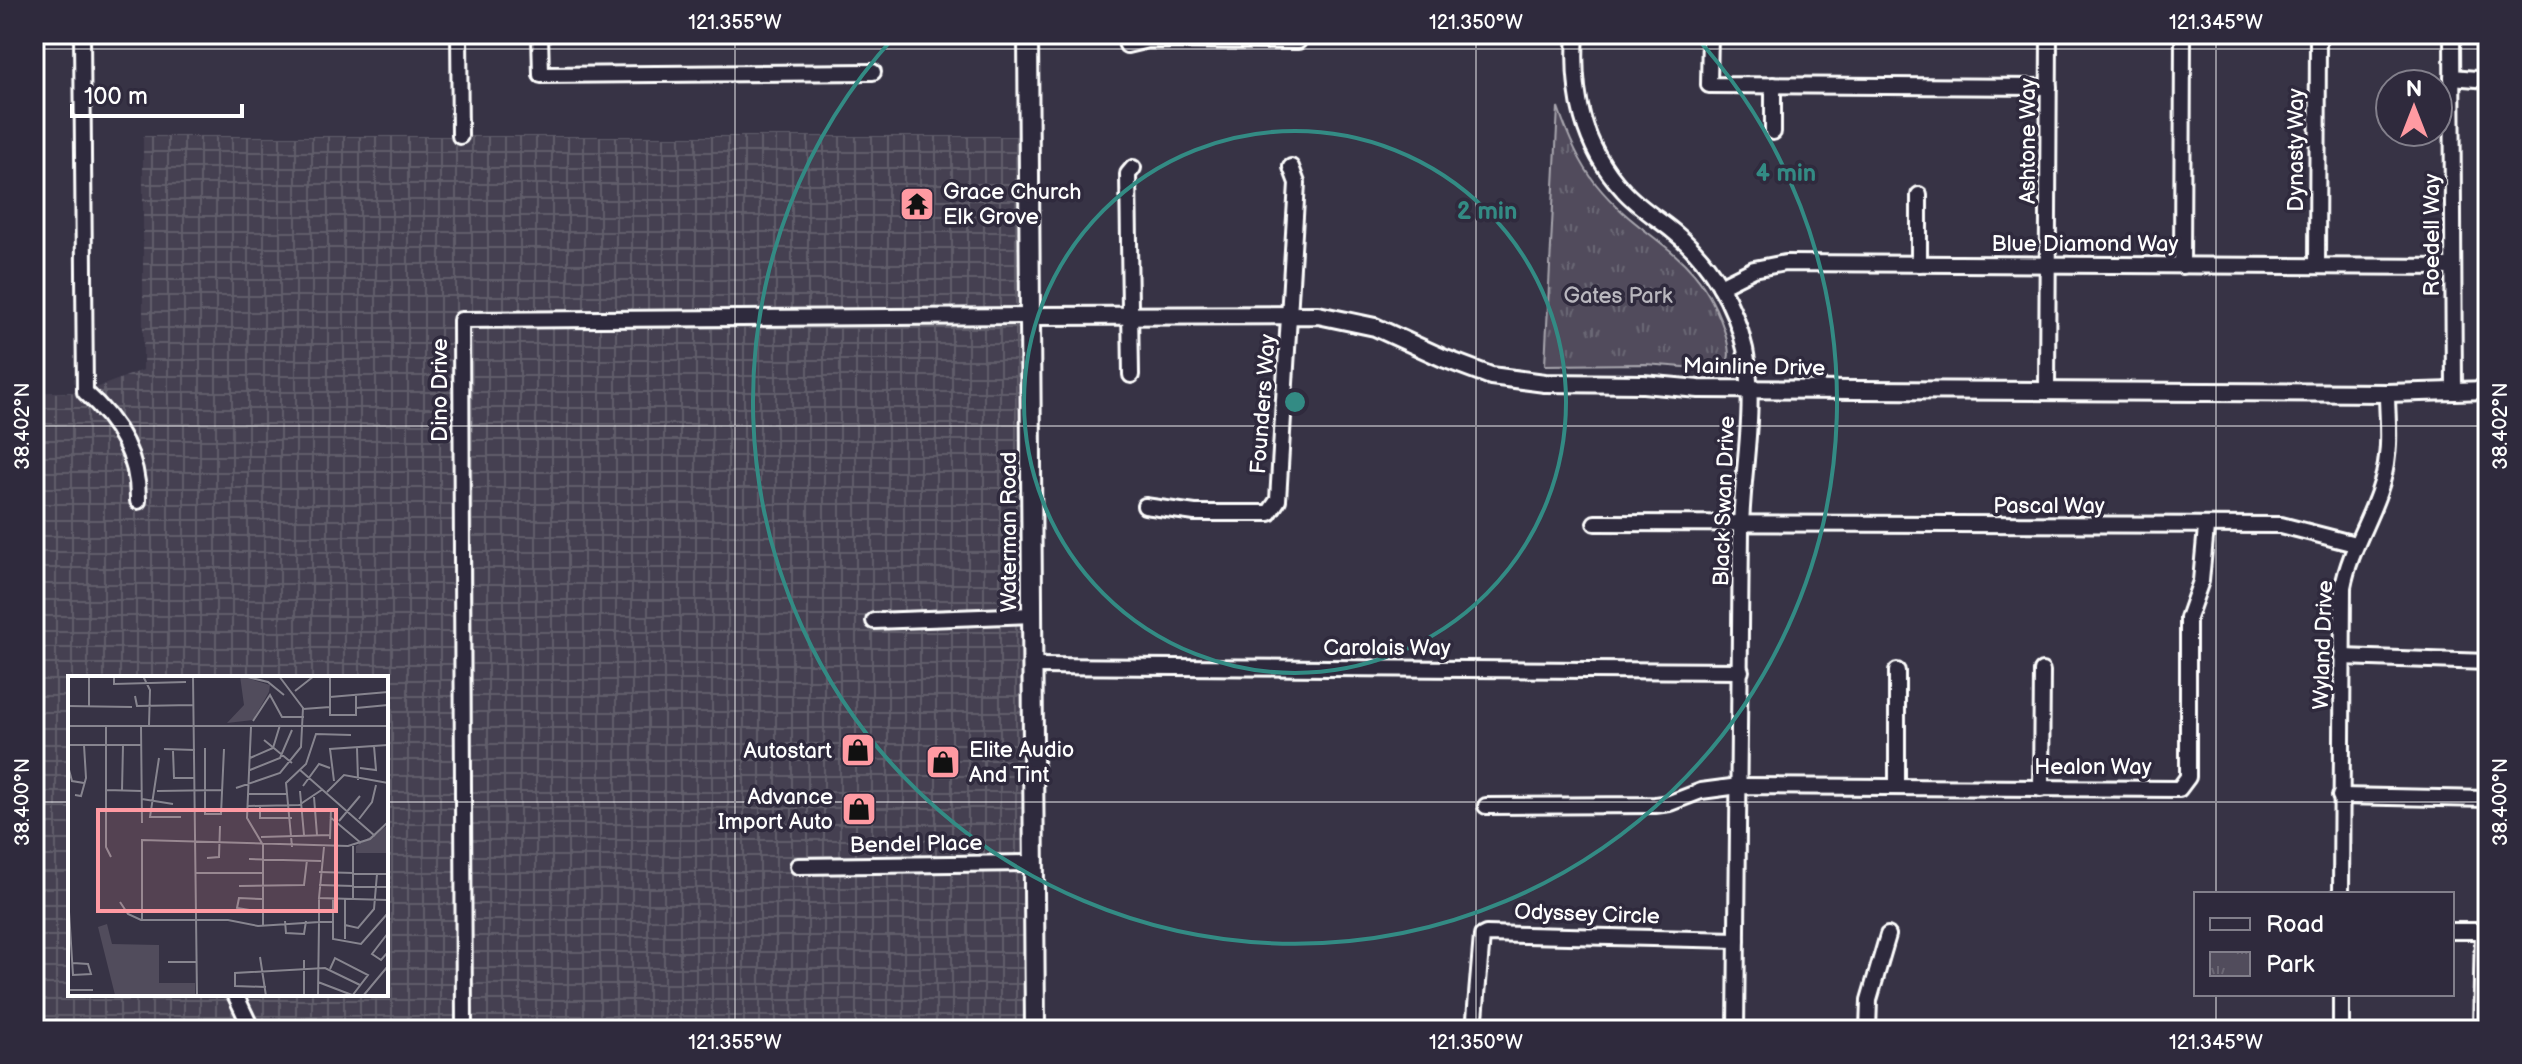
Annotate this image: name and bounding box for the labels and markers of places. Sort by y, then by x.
place label: Grace Church Elk Grove [943,179,1081,231]
temple icon: Grace Church Elk Grove [898,185,936,223]
centre of rings [1281,388,1309,416]
shop icon: Autostart [839,731,877,769]
place label: Elite Audio And Tint [969,737,1074,789]
place label: Autostart [744,738,832,765]
shop icon: Elite Audio And Tint [924,743,962,781]
place label: Advance Import Auto [718,784,833,836]
shop icon: Advance Import Auto [840,790,878,828]

